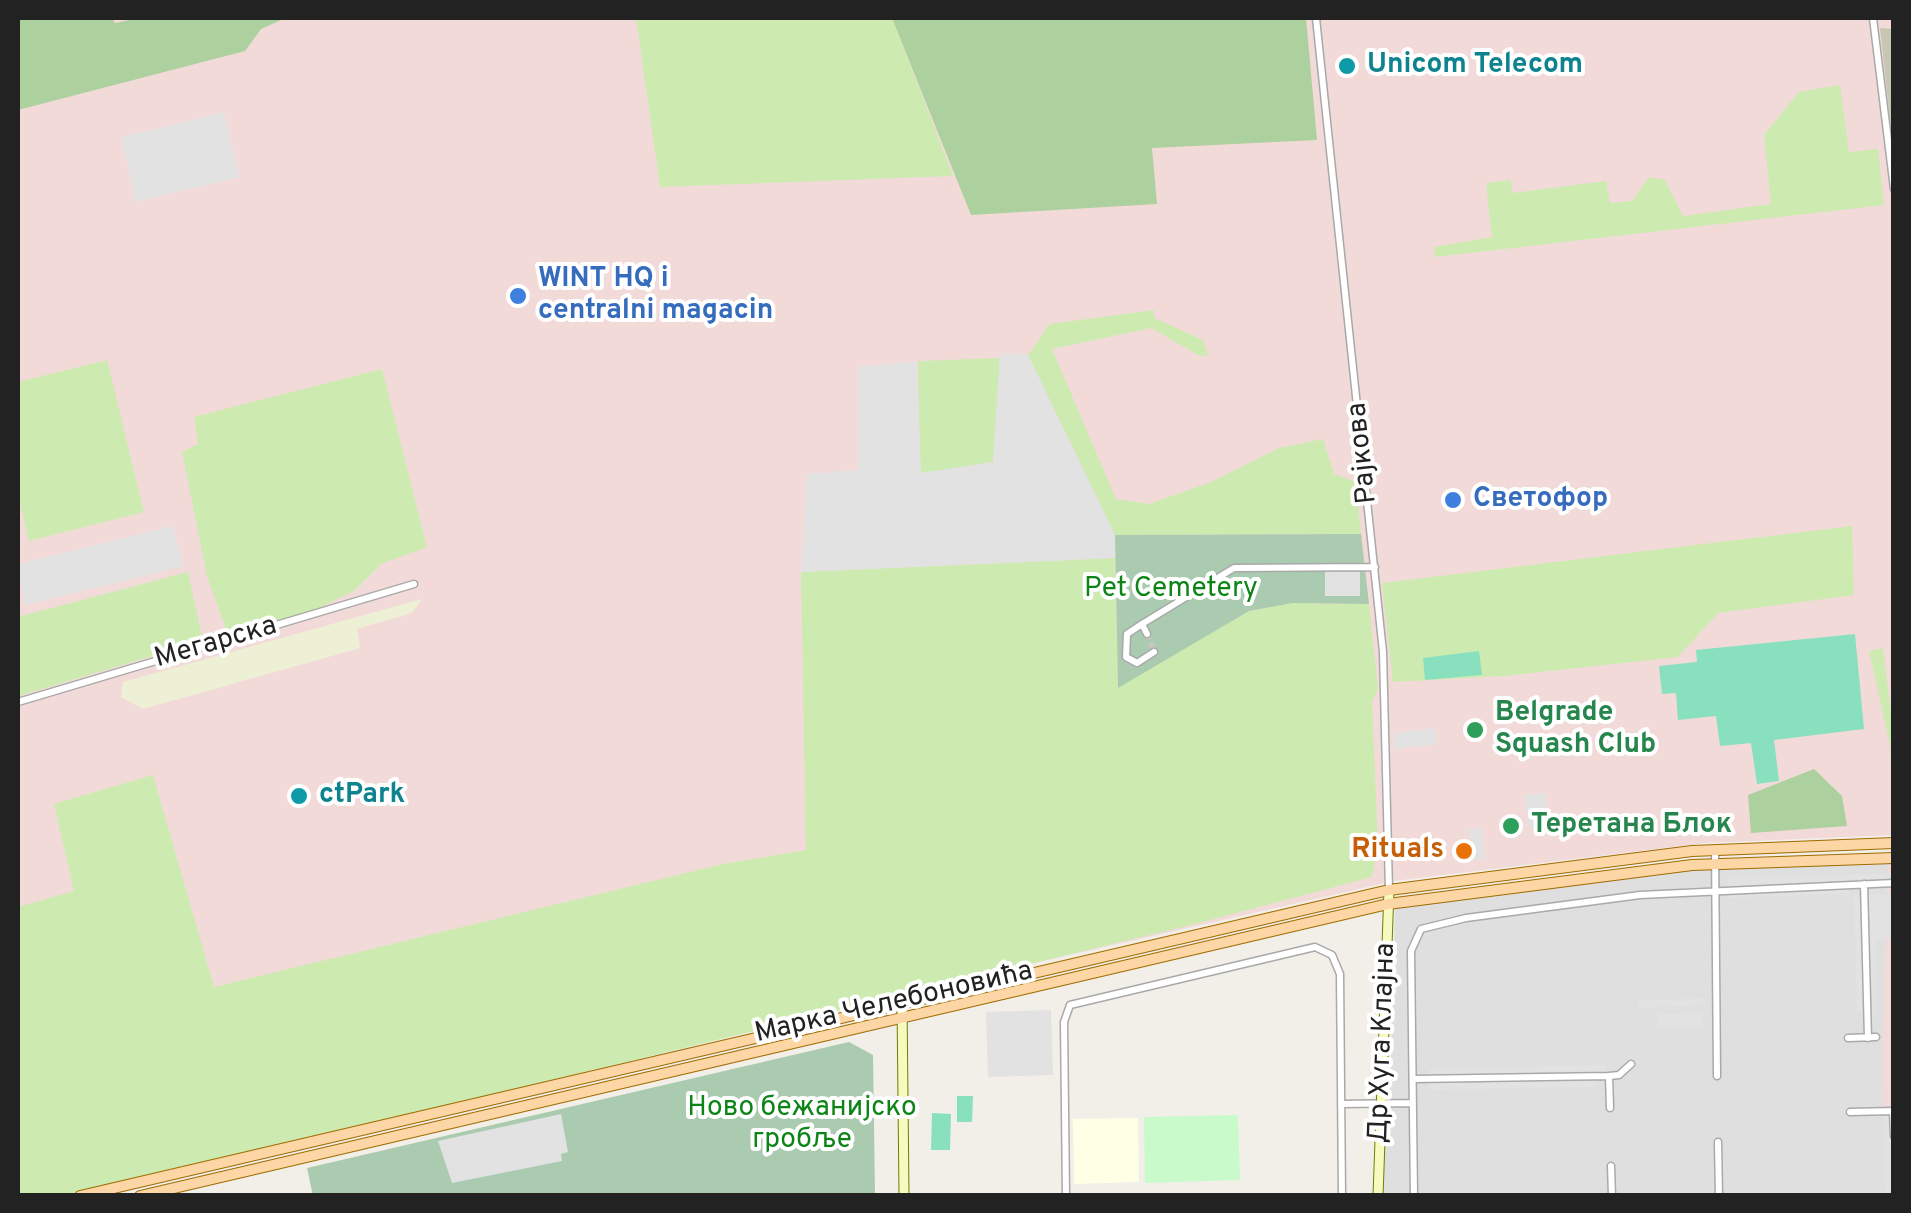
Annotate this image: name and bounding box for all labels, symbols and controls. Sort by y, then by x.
place label: Unicom Telecom [1367,49,1583,83]
marker: Unicom Telecom [1336,55,1358,77]
place label: WINT HQ i centralni magacin [538,263,773,329]
marker: WINT HQ i centralni magacin [507,285,529,307]
street label: Рајкова [1342,401,1386,505]
place label: Светофор [1473,483,1608,517]
marker: Светофор [1442,489,1464,511]
park label: Pet Cemetery [1084,573,1258,607]
street label: Мегарска [151,611,281,677]
place label: Belgrade Squash Club [1495,697,1656,763]
marker: Belgrade Squash Club [1464,719,1486,741]
place label: ctPark [319,779,405,813]
marker: ctPark [288,785,310,807]
place label: Теретана Блок [1531,809,1732,843]
marker: Теретана Блок [1500,815,1522,837]
place label: Rituals [1351,834,1444,868]
marker: Rituals [1453,840,1475,862]
street label: Др Хуга Клајна [1364,942,1404,1144]
street label: Марка Челебоновића [752,956,1036,1052]
park label: Ново бежанијско гробље [687,1092,917,1158]

